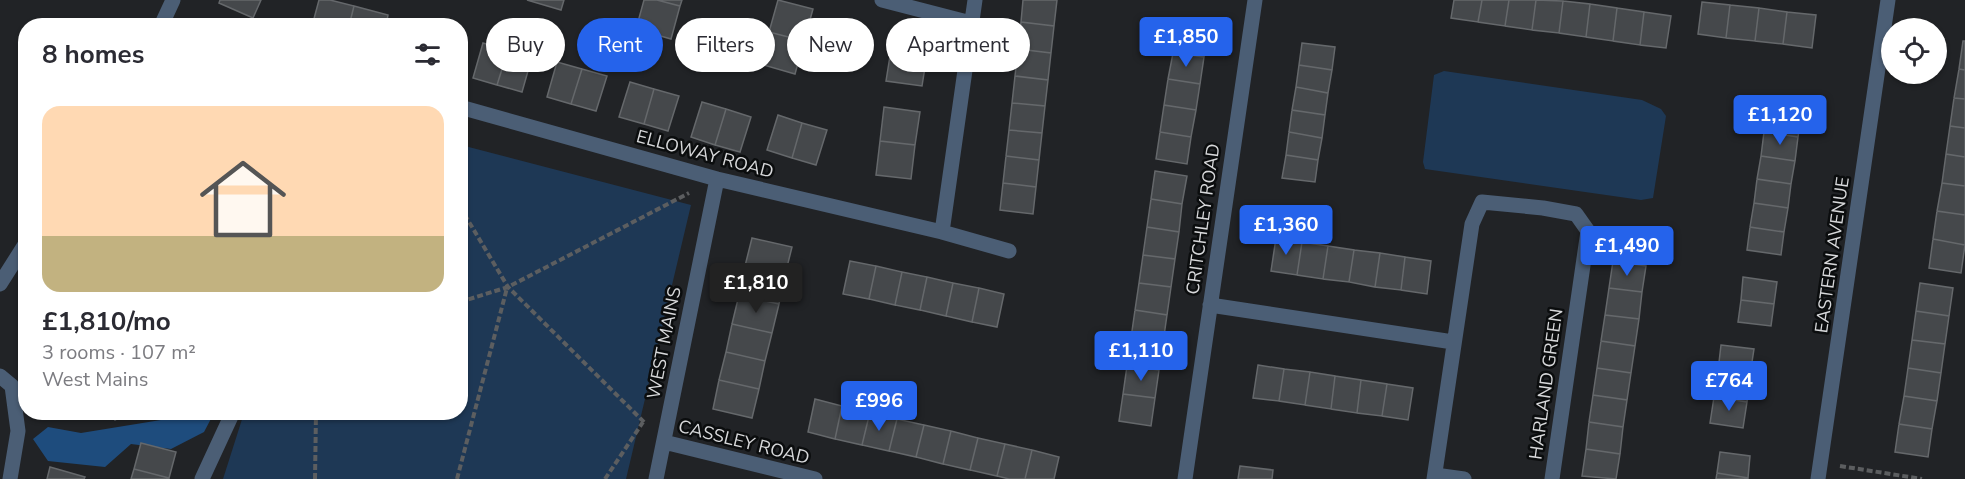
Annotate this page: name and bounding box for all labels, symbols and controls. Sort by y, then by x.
pin: £1,850 [1137,17,1235,68]
chip: Buy [486,18,565,72]
chip: Rent [577,18,663,72]
chip: Filters [675,18,775,72]
chip: New [787,18,874,72]
chip: Apartment [886,18,1030,72]
map controls [1881,18,1947,84]
button: locate [1881,18,1947,84]
text: £1,850 [1154,23,1218,50]
text: 8 homes [42,37,144,72]
icon: filters [411,38,444,71]
pin: £1,120 [1731,95,1829,146]
text: £1,120 [1748,101,1812,128]
street label: ELLOWAY ROAD [634,124,776,184]
street label: CRITCHLEY ROAD [1181,142,1225,296]
icon: home [189,145,297,253]
street label: EASTERN AVENUE [1809,175,1855,335]
pin: £1,360 [1237,205,1335,256]
text: £1,360 [1254,211,1318,238]
pin: £1,490 [1578,226,1676,277]
text: £1,490 [1595,232,1659,259]
pin: £1,810 [707,263,805,314]
text: £1,810 [724,269,788,296]
street label: WEST MAINS [641,285,687,401]
text: £1,810/mo [42,304,171,339]
street label: HARLAND GREEN [1524,307,1568,461]
pin: £1,110 [1092,331,1190,382]
text: £1,110 [1109,337,1173,364]
text: 3 rooms · 107 m² [42,339,196,366]
pin: £764 [1693,361,1765,412]
text: West Mains [42,366,148,393]
text: £764 [1705,367,1753,394]
pin: £996 [843,381,915,432]
text: £996 [855,387,903,414]
street label: CASSLEY ROAD [676,414,812,470]

